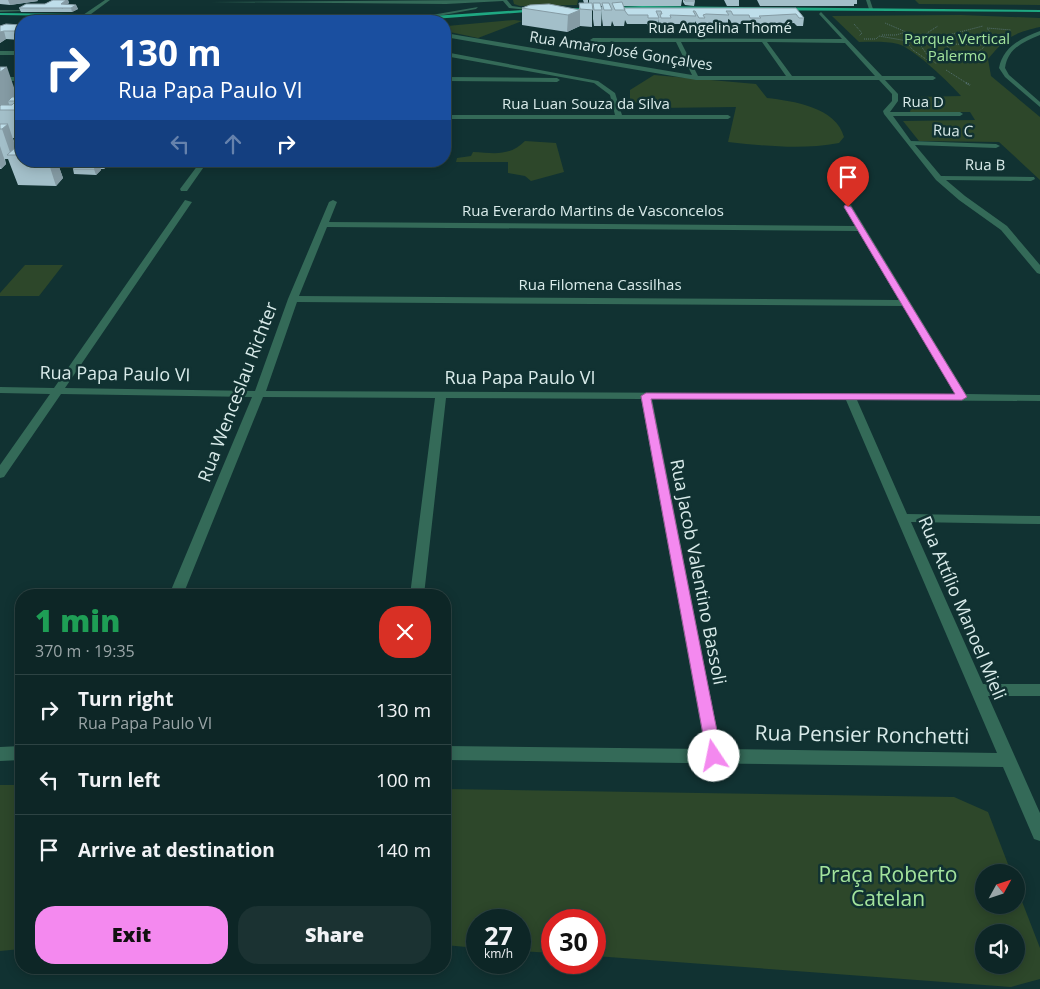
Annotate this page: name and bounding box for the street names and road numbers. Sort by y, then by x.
street label: Rua Angelina Thomé [648,17,792,37]
street label: Rua Amaro José Gonçalves [528,26,714,74]
street label: Rua D [902,91,944,111]
street label: Rua Luan Souza da Silva [502,93,670,113]
street label: Rua C [933,119,973,141]
street label: Rua B [965,154,1005,174]
street label: Rua Everardo Martins de Vasconcelos [462,200,724,220]
street label: Rua Filomena Cassilhas [518,274,682,294]
street label: Rua Wenceslau Richter [192,297,283,485]
street label: Rua Papa Paulo VI [39,360,191,386]
street label: Rua Papa Paulo VI [444,365,596,389]
street label: Rua Jacob Valentino Bassoli [665,457,733,687]
street label: Rua Attílio Manoel Mieli [913,512,1013,703]
street label: Rua Pensier Ronchetti [754,718,970,750]

